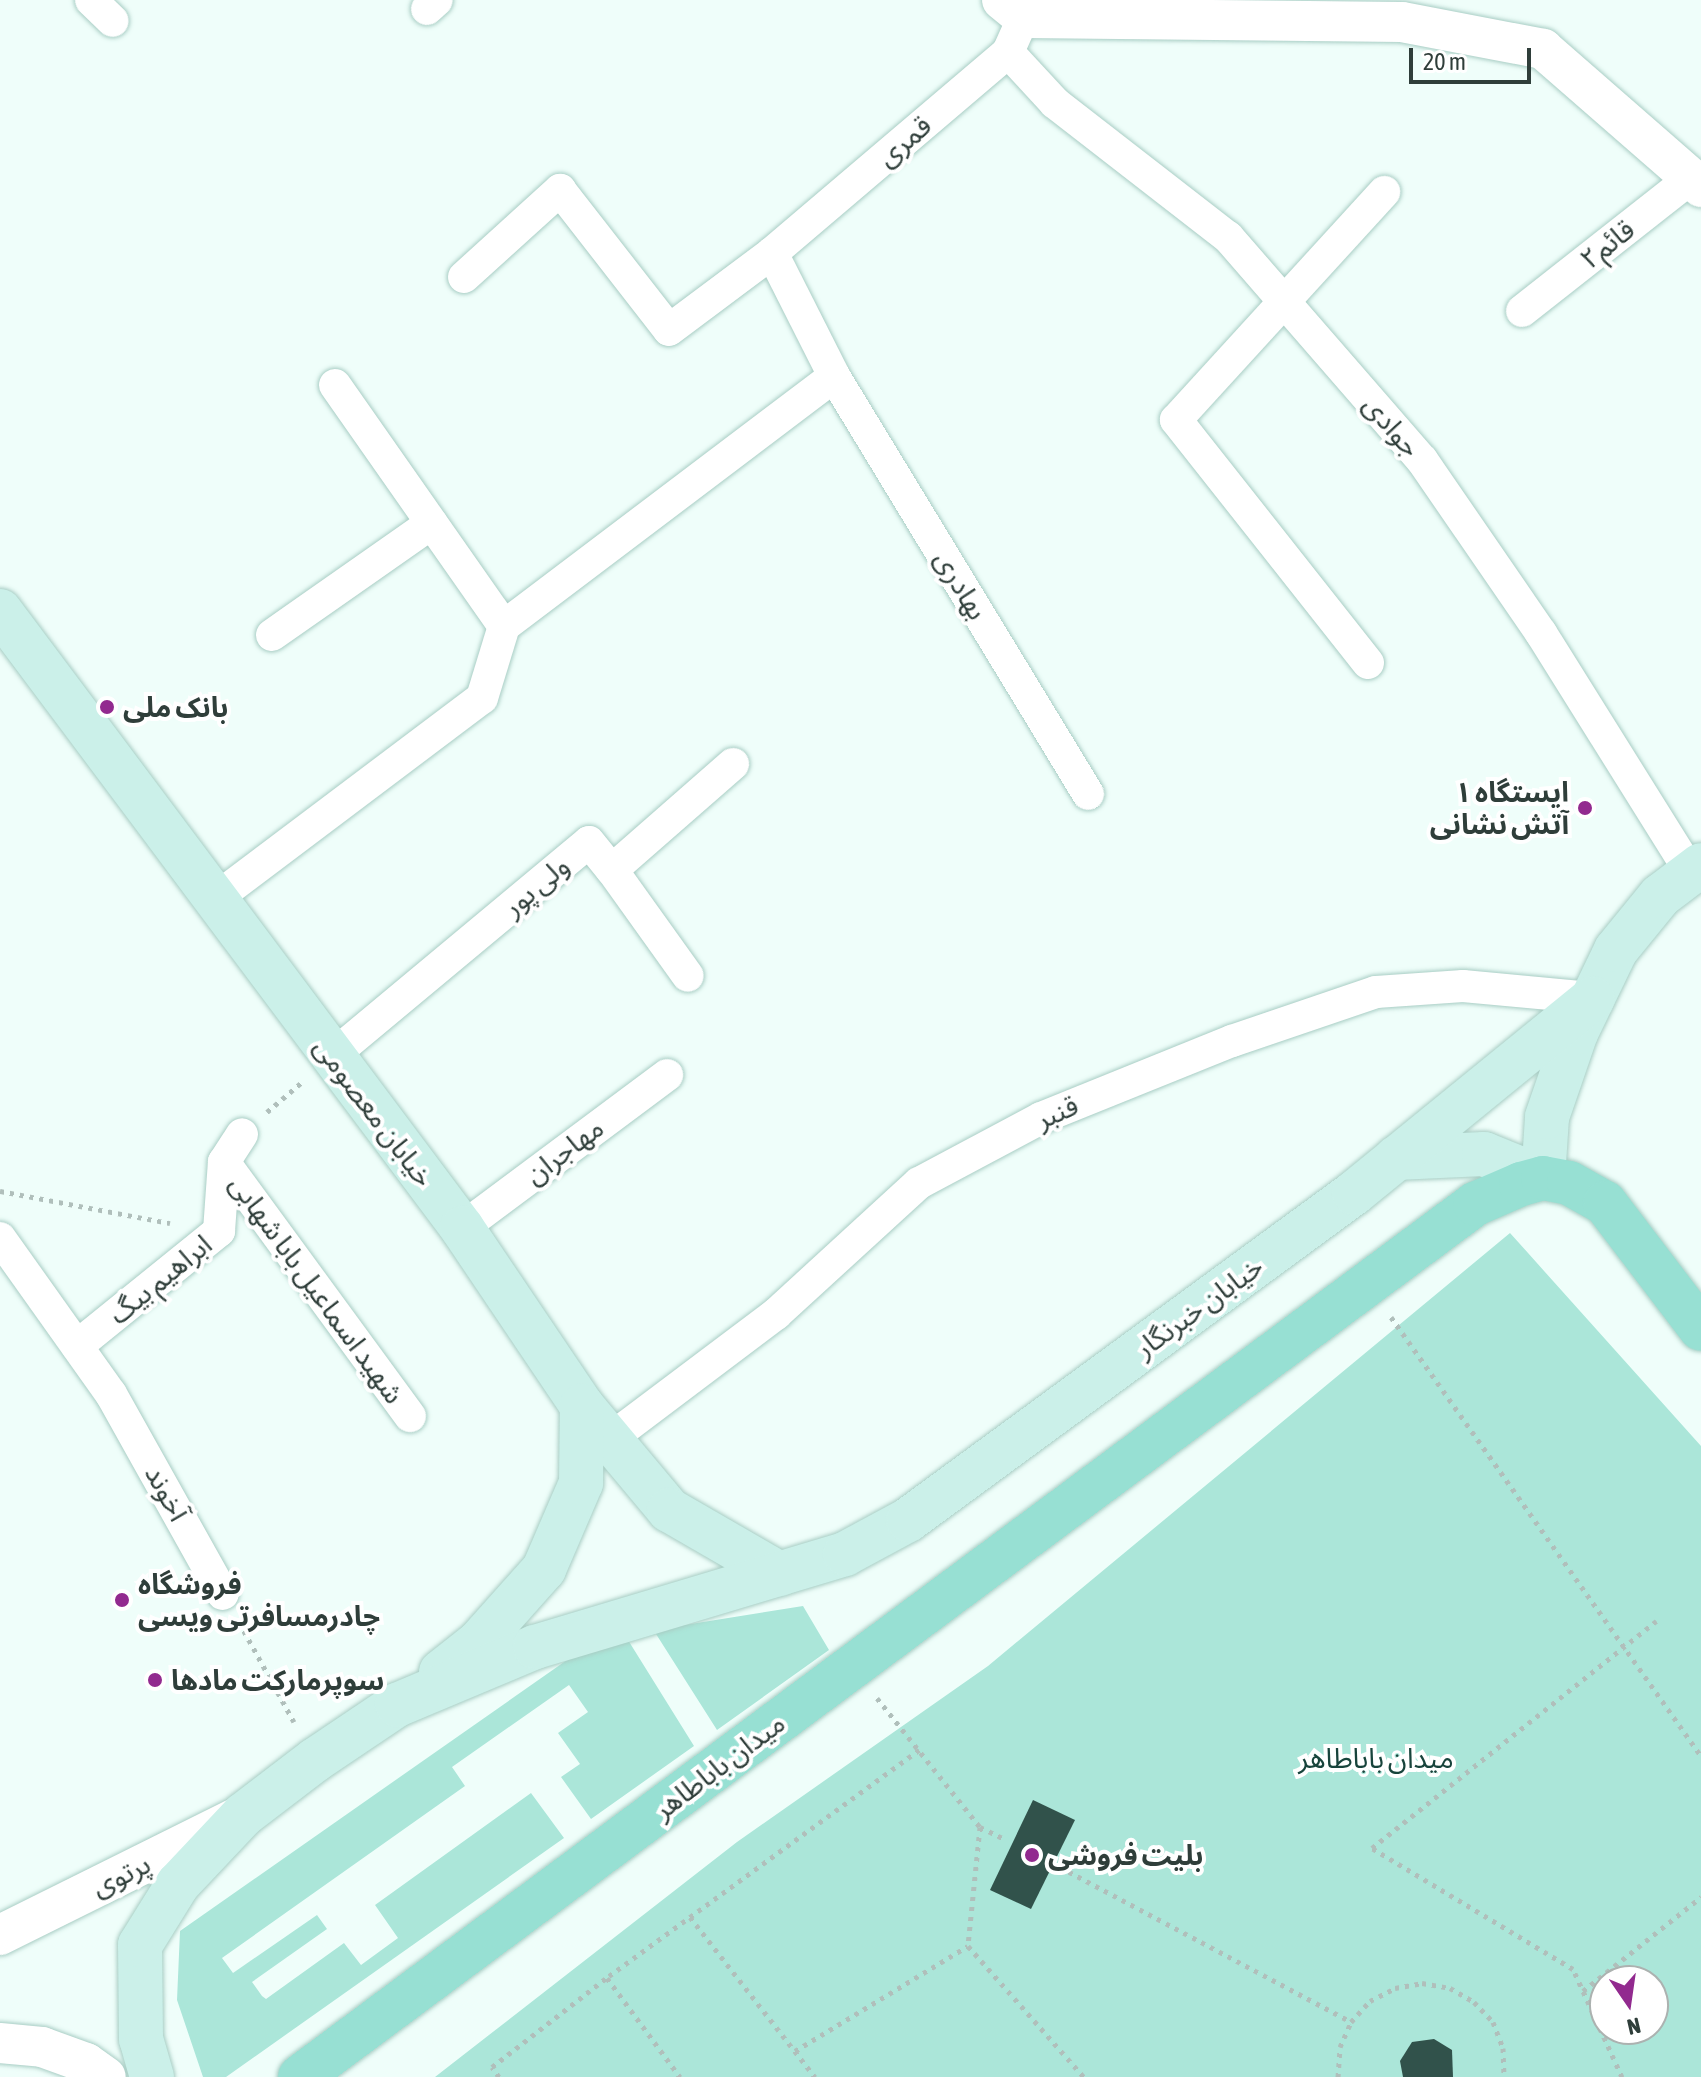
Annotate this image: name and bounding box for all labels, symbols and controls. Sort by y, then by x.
scale bar [1413,32,1535,82]
text: 20 m [1423,48,1466,75]
street label: قمری [870,108,938,174]
street label: قائم۲ [1573,212,1641,276]
street label: جوادی [1356,388,1428,464]
street label: بهادری [927,544,995,626]
place label: بانک ملی [123,690,228,724]
marker: بانک ملی [98,698,116,716]
place label: ایستگاه ۱ آتش نشانی [1430,775,1569,841]
marker: ایستگاه ۱ آتش نشانی [1576,799,1594,817]
street label: ولی پور [496,849,576,923]
street label: خیابان معصومی [307,1031,441,1193]
street label: قنبر [1031,1088,1083,1136]
street label: مهاجران [518,1111,610,1191]
street label: شهید اسماعیل بابا شهابی [223,1168,411,1410]
street label: ابراهیم بیگ [102,1227,218,1331]
street label: خیابان خبرنگار [1128,1249,1270,1365]
street label: آخوند [138,1459,196,1527]
place label: فروشگاه چادرمسافرتی ویسی [138,1567,380,1633]
marker: فروشگاه چادرمسافرتی ویسی [113,1591,131,1609]
place label: سوپرمارکت مادها [171,1663,384,1697]
marker: سوپرمارکت مادها [146,1671,164,1689]
street label: میدان باباطاهر [647,1706,791,1826]
park label: میدان باباطاهر [1298,1741,1454,1775]
place label: بلیت فروشی [1048,1838,1203,1872]
street label: پرتوی [86,1846,156,1904]
marker: بلیت فروشی [1023,1846,1041,1864]
north arrow [1589,1965,1669,2045]
text: N [1625,2012,1643,2041]

